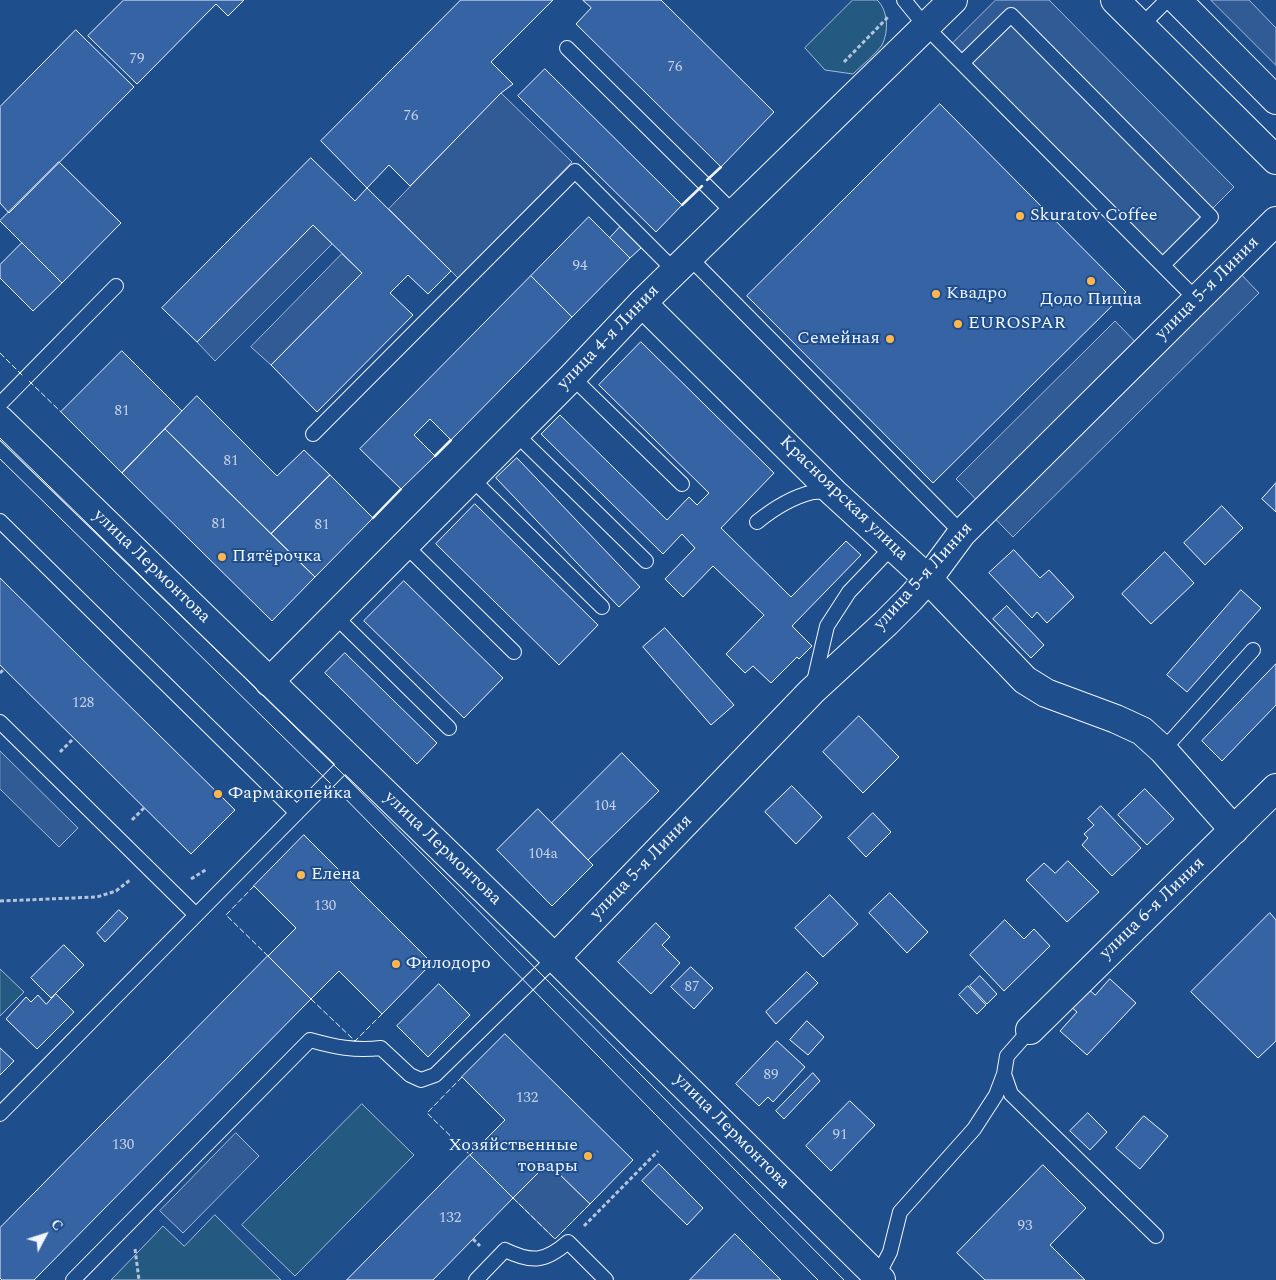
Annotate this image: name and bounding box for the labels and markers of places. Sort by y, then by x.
place label: Skuratov Coffee [1030,205,1157,227]
marker: Skuratov Coffee [1014,210,1026,222]
marker: Додо Пицца [1085,275,1097,287]
place label: Квадро [946,283,1007,305]
marker: Квадро [930,288,942,300]
place label: Додо Пицца [1040,289,1142,311]
place label: EUROSPAR [968,313,1066,335]
marker: EUROSPAR [952,318,964,330]
place label: Семейная [797,328,880,350]
marker: Семейная [884,333,896,345]
place label: Пятёрочка [232,546,322,568]
marker: Пятёрочка [216,551,228,563]
place label: Фармакопейка [228,783,352,805]
marker: Фармакопейка [212,788,224,800]
place label: Елена [311,864,361,886]
marker: Елена [295,869,307,881]
place label: Филодоро [406,953,491,975]
marker: Филодоро [390,958,402,970]
place label: Хозяйственные товары [448,1135,578,1178]
marker: Хозяйственные товары [582,1150,594,1162]

